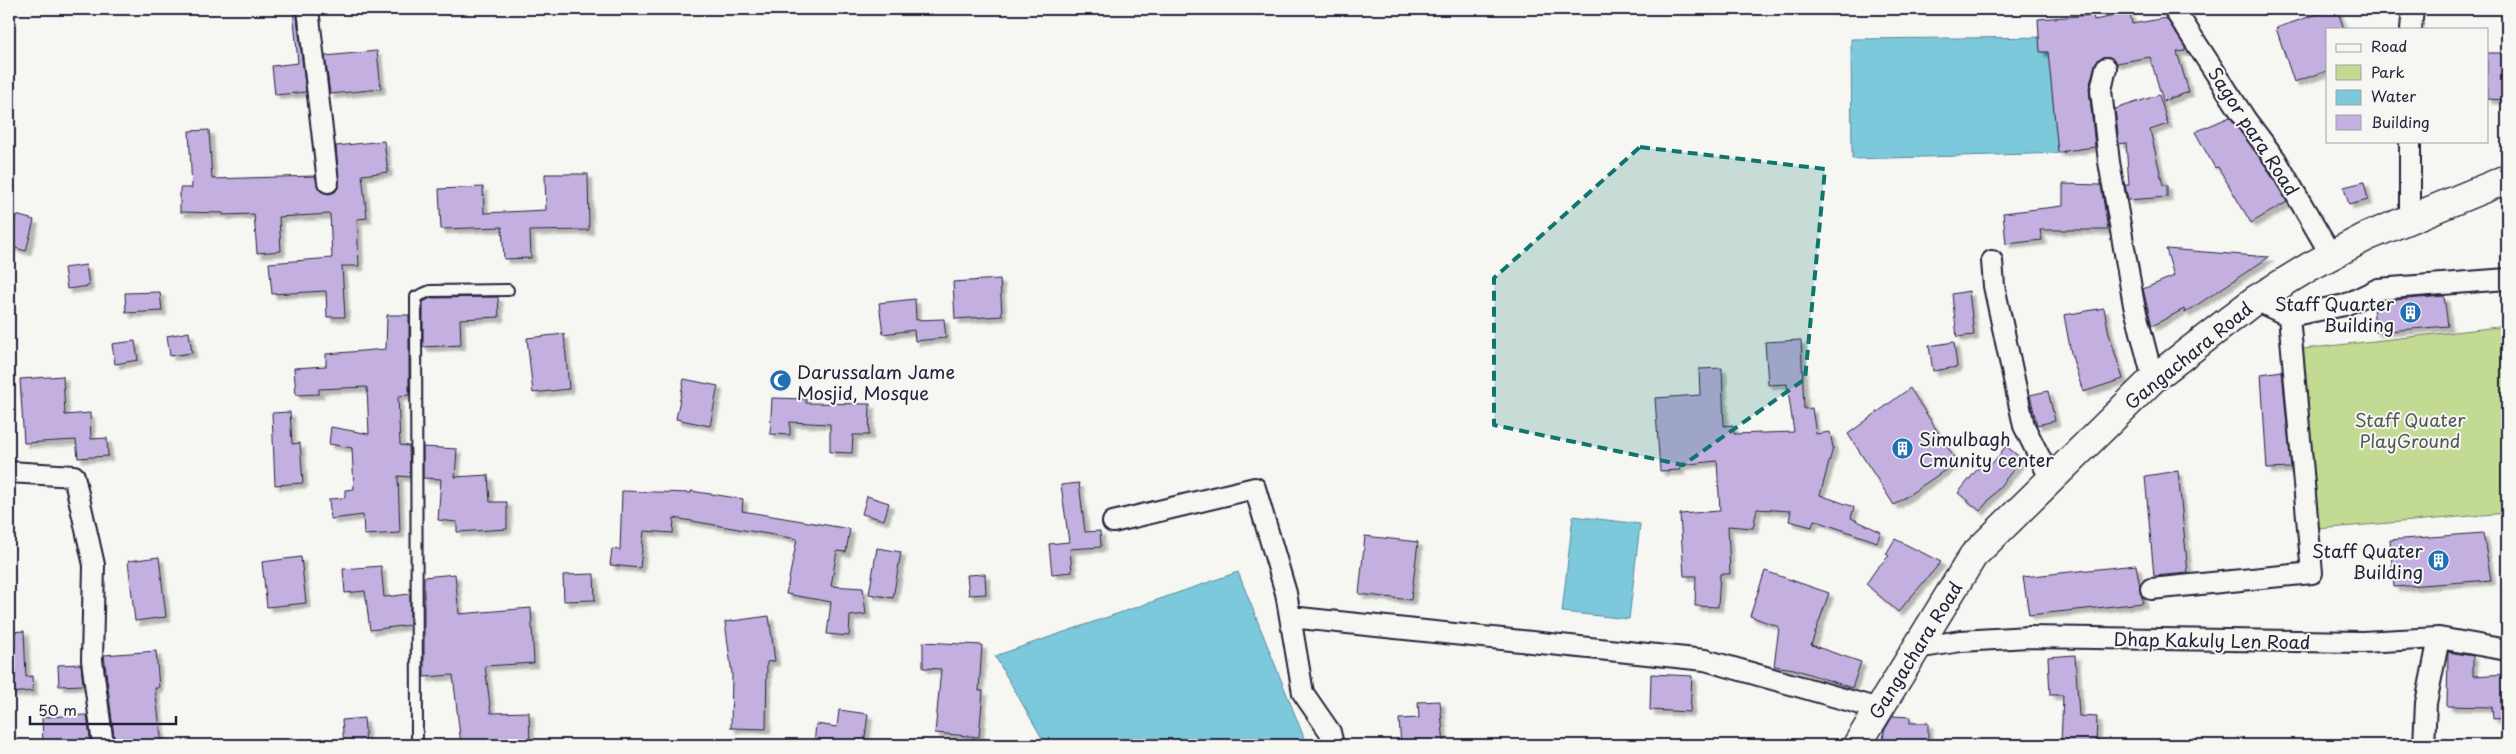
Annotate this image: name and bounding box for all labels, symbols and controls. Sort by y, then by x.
legend [2326,28,2488,142]
text: Road [2371,34,2407,57]
text: Park [2371,60,2405,83]
street label: Sagor para Road [2202,61,2306,201]
text: Water [2371,84,2416,107]
text: Building [2371,110,2430,133]
place label: Staff Quarter Building [2275,290,2395,338]
street label: Gangachara Road [2118,295,2258,415]
building icon: Staff Quarter Building [2398,301,2422,325]
place label: Darussalam Jame Mosjid, Mosque [797,358,955,406]
mosque icon: Darussalam Jame Mosjid, Mosque [769,369,793,393]
park label: Staff Quater PlayGround [2354,406,2466,454]
place label: Simulbagh Cmunity center [1919,425,2054,473]
building icon: Simulbagh Cmunity center [1891,436,1915,460]
place label: Staff Quater Building [2312,537,2424,585]
building icon: Staff Quater Building [2427,548,2451,572]
street label: Gangachara Road [1862,576,1968,724]
street label: Dhap Kakuly Len Road [2113,625,2311,655]
scale bar [30,694,176,726]
text: 50 m [38,698,77,721]

